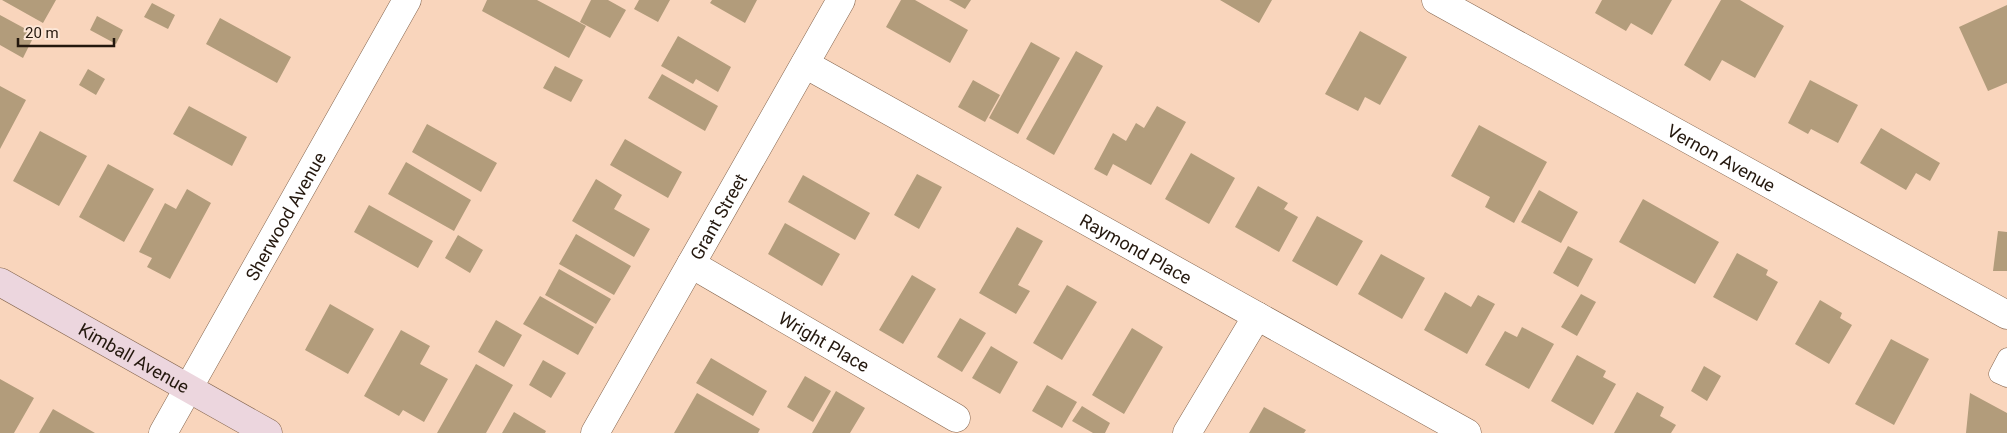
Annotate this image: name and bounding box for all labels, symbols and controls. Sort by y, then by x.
scale bar [18,15,114,47]
text: 20 m [25,24,59,42]
street label: Vernon Avenue [1664,119,1779,196]
street label: Sherwood Avenue [241,148,330,284]
street label: Grant Street [685,170,751,263]
street label: Raymond Place [1077,209,1196,288]
street label: Wright Place [775,307,873,376]
street label: Kimball Avenue [75,318,193,397]

